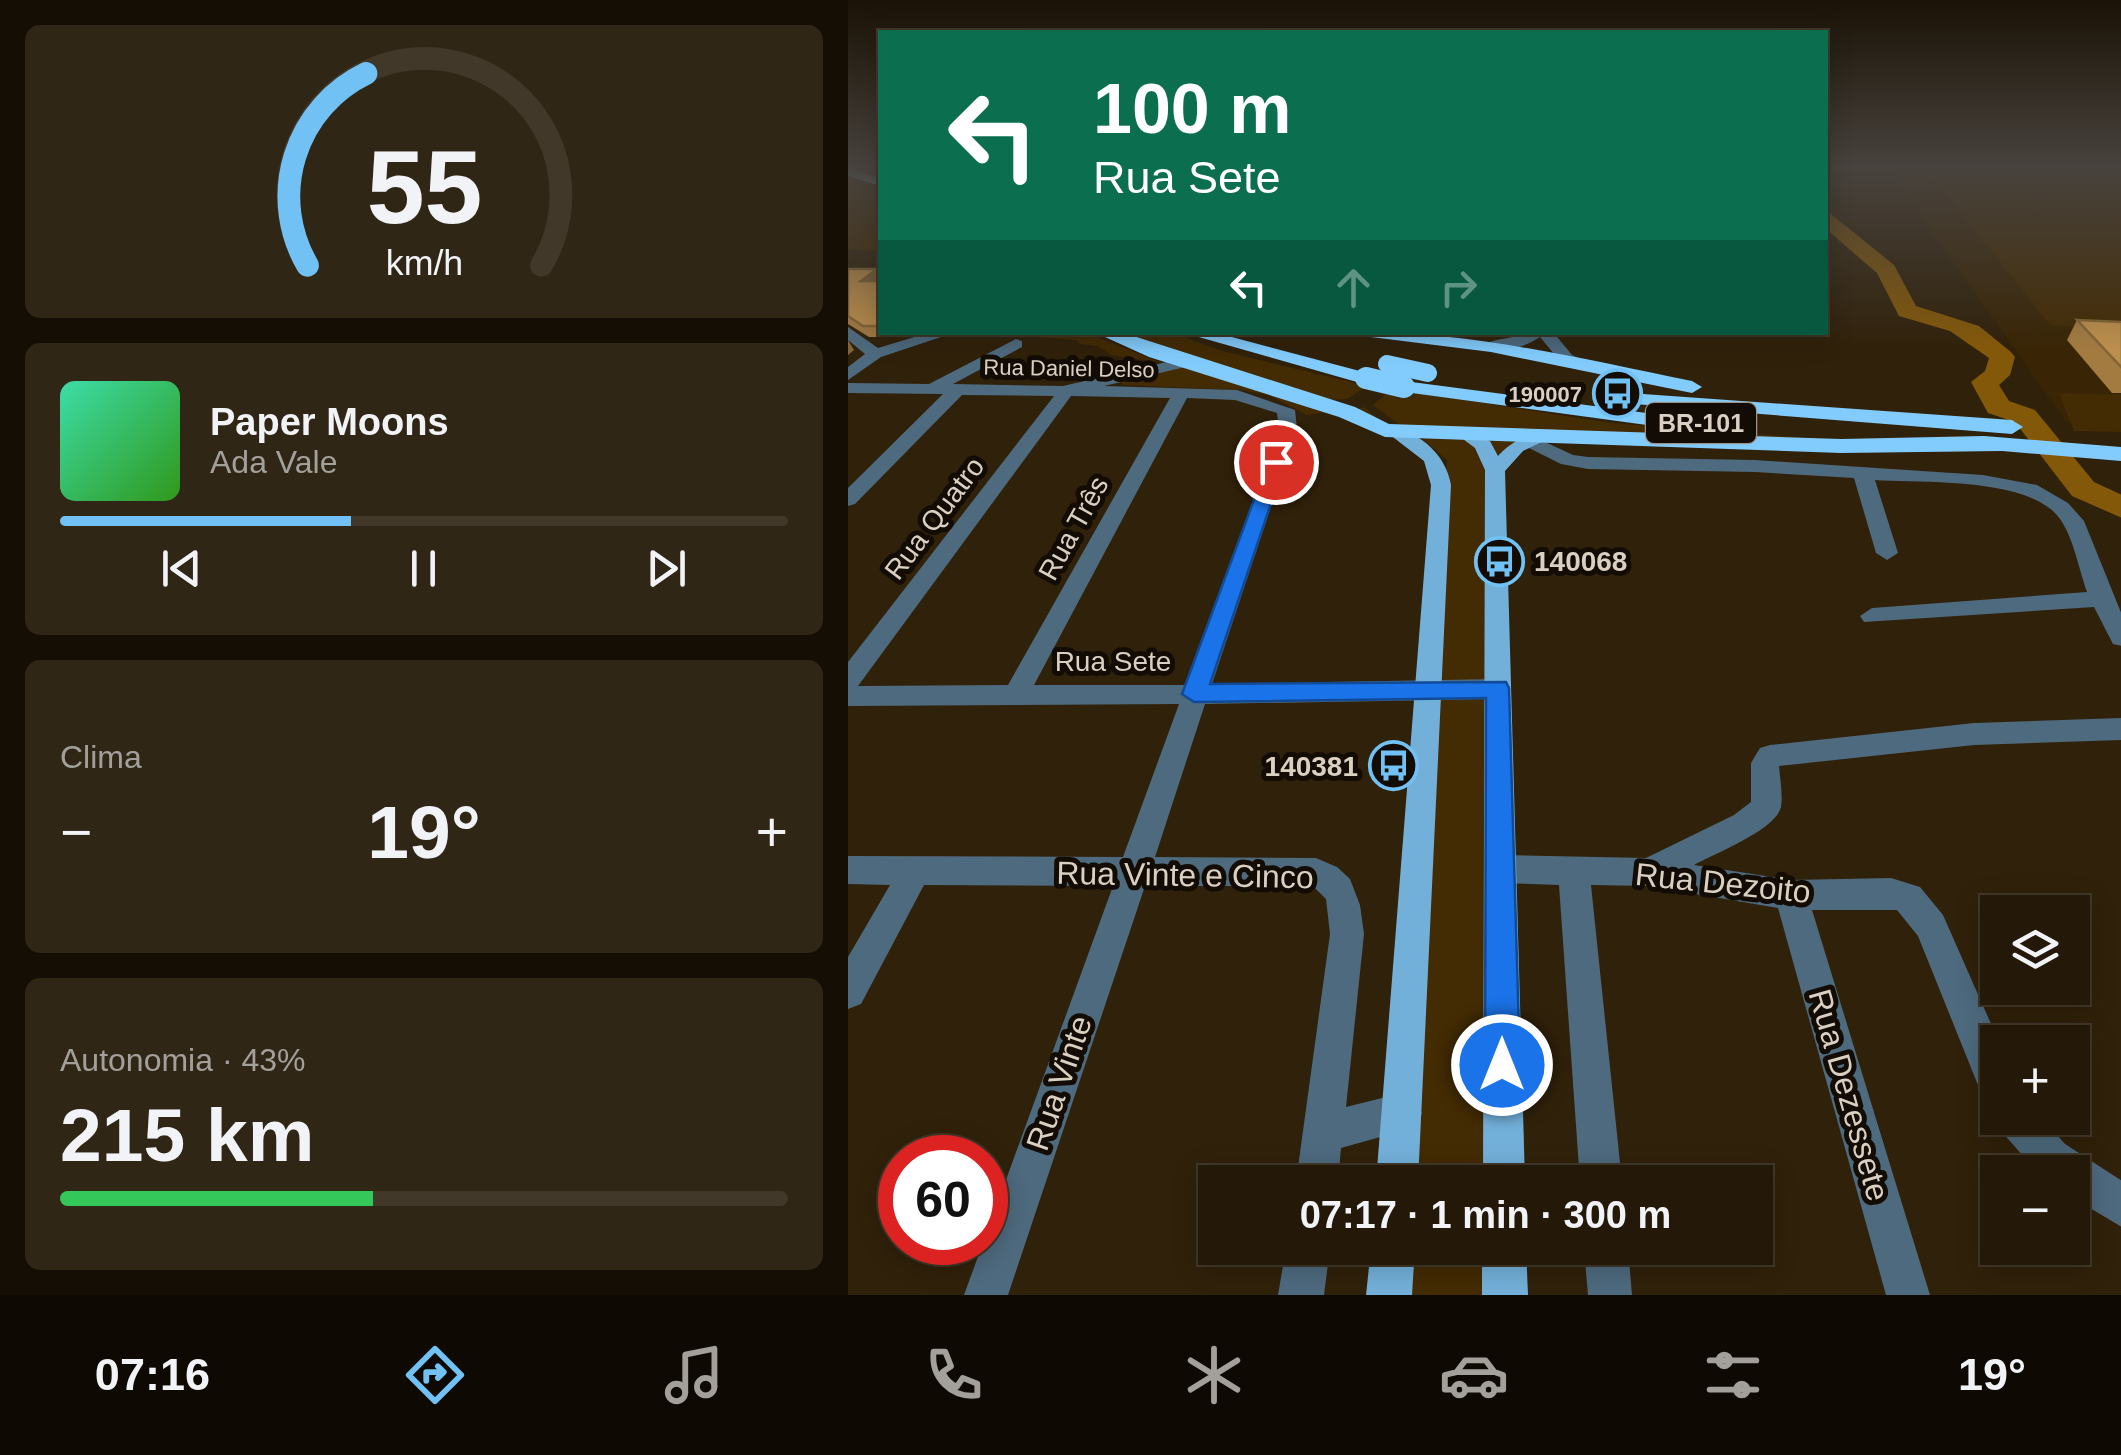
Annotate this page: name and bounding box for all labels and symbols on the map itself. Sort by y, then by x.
street label: Rua Daniel Delso [983,355,1155,382]
bus stop icon: 190007 [1591,368,1643,420]
place label: 190007 [1509,382,1582,407]
road number: BR-101 [1646,403,1756,443]
pin [1234,420,1319,505]
street label: Rua Quatro [878,451,990,585]
street label: Rua Três [1032,471,1115,585]
bus stop icon: 140068 [1473,535,1525,587]
place label: 140068 [1534,546,1627,577]
street label: Rua Sete [1055,646,1171,677]
bus stop icon: 140381 [1367,740,1419,792]
place label: 140381 [1265,751,1358,782]
street label: Rua Vinte e Cinco [1056,855,1314,895]
street label: Rua Dezoito [1634,856,1812,910]
street label: Rua Dezessete [1802,985,1896,1205]
street label: Rua Vinte [1019,1011,1099,1155]
position arrow [1450,1013,1554,1117]
speed limit sign: 60 [878,1135,1008,1265]

